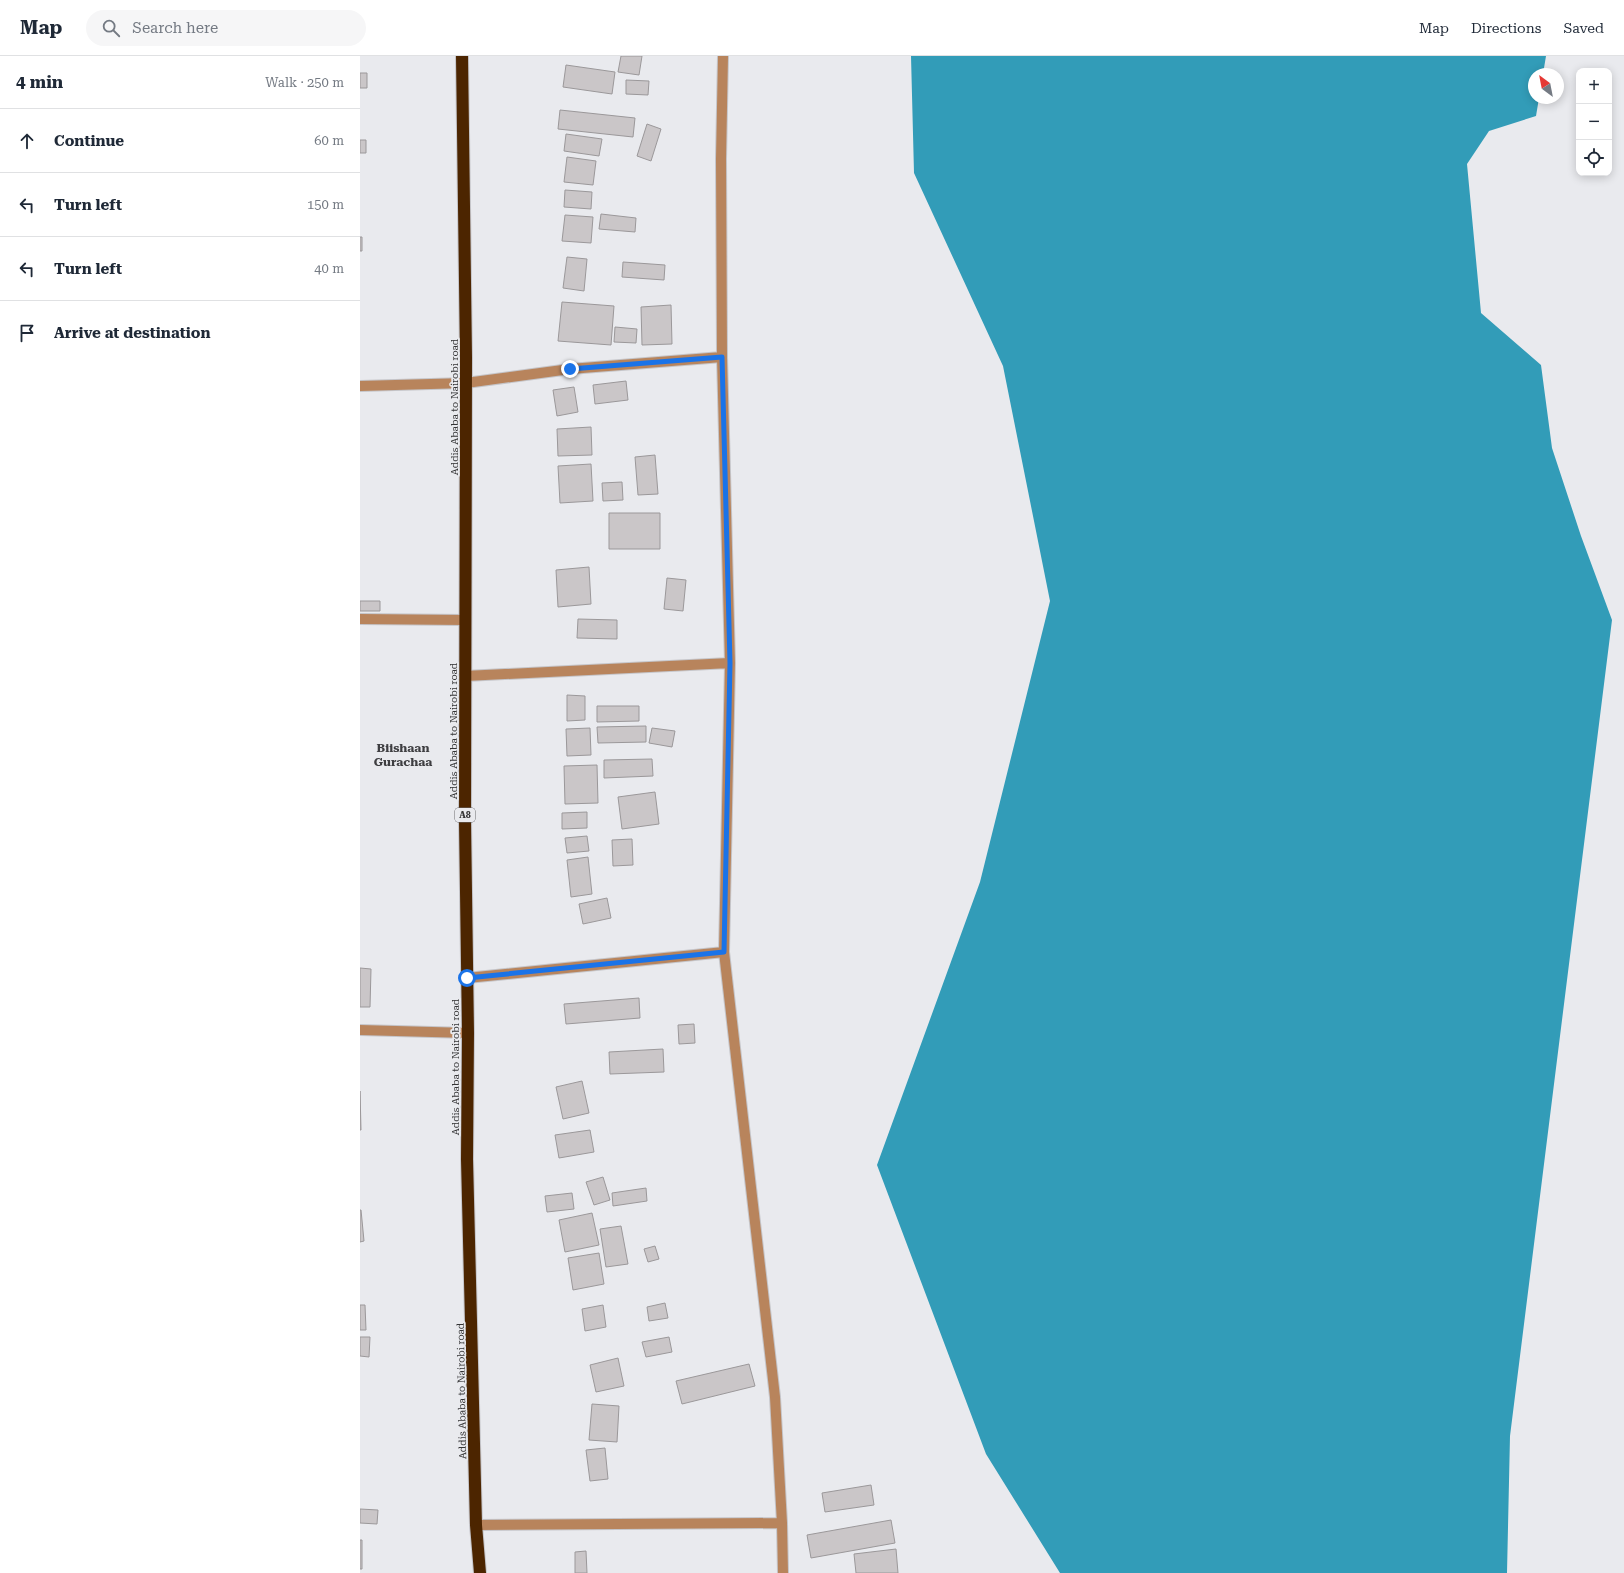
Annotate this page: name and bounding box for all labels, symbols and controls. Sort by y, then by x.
search box [86,10,366,46]
text: Map [20,16,62,39]
icon: search [100,17,122,39]
text: Search here [132,19,218,37]
text: Map [1419,20,1449,36]
text: Directions [1471,20,1541,36]
text: Saved [1563,20,1604,36]
north arrow [1528,68,1564,104]
map controls [1576,68,1612,176]
button: + [1576,68,1612,104]
text: 4 min [16,72,63,92]
text: Walk · 250 m [265,75,344,90]
button: − [1576,104,1612,140]
icon: ahead [16,130,38,152]
text: Continue [54,132,124,150]
text: 60 m [314,133,344,148]
button: locate [1576,140,1612,176]
icon: left [16,194,38,216]
text: Turn left [54,196,122,214]
text: 150 m [307,197,344,212]
icon: left [16,258,38,280]
text: Turn left [54,260,122,278]
text: 40 m [314,261,344,276]
icon: arrive [16,322,38,344]
text: Arrive at destination [54,324,210,342]
street label: Addis Ababa to Nairobi road [449,338,460,475]
route end [561,360,579,378]
street label: Addis Ababa to Nairobi road [448,662,459,799]
district label: Biishaan Gurachaa [374,741,432,769]
road number: A8 [455,808,475,822]
route start [458,969,476,987]
street label: Addis Ababa to Nairobi road [450,998,461,1135]
street label: Addis Ababa to Nairobi road [455,1322,468,1459]

